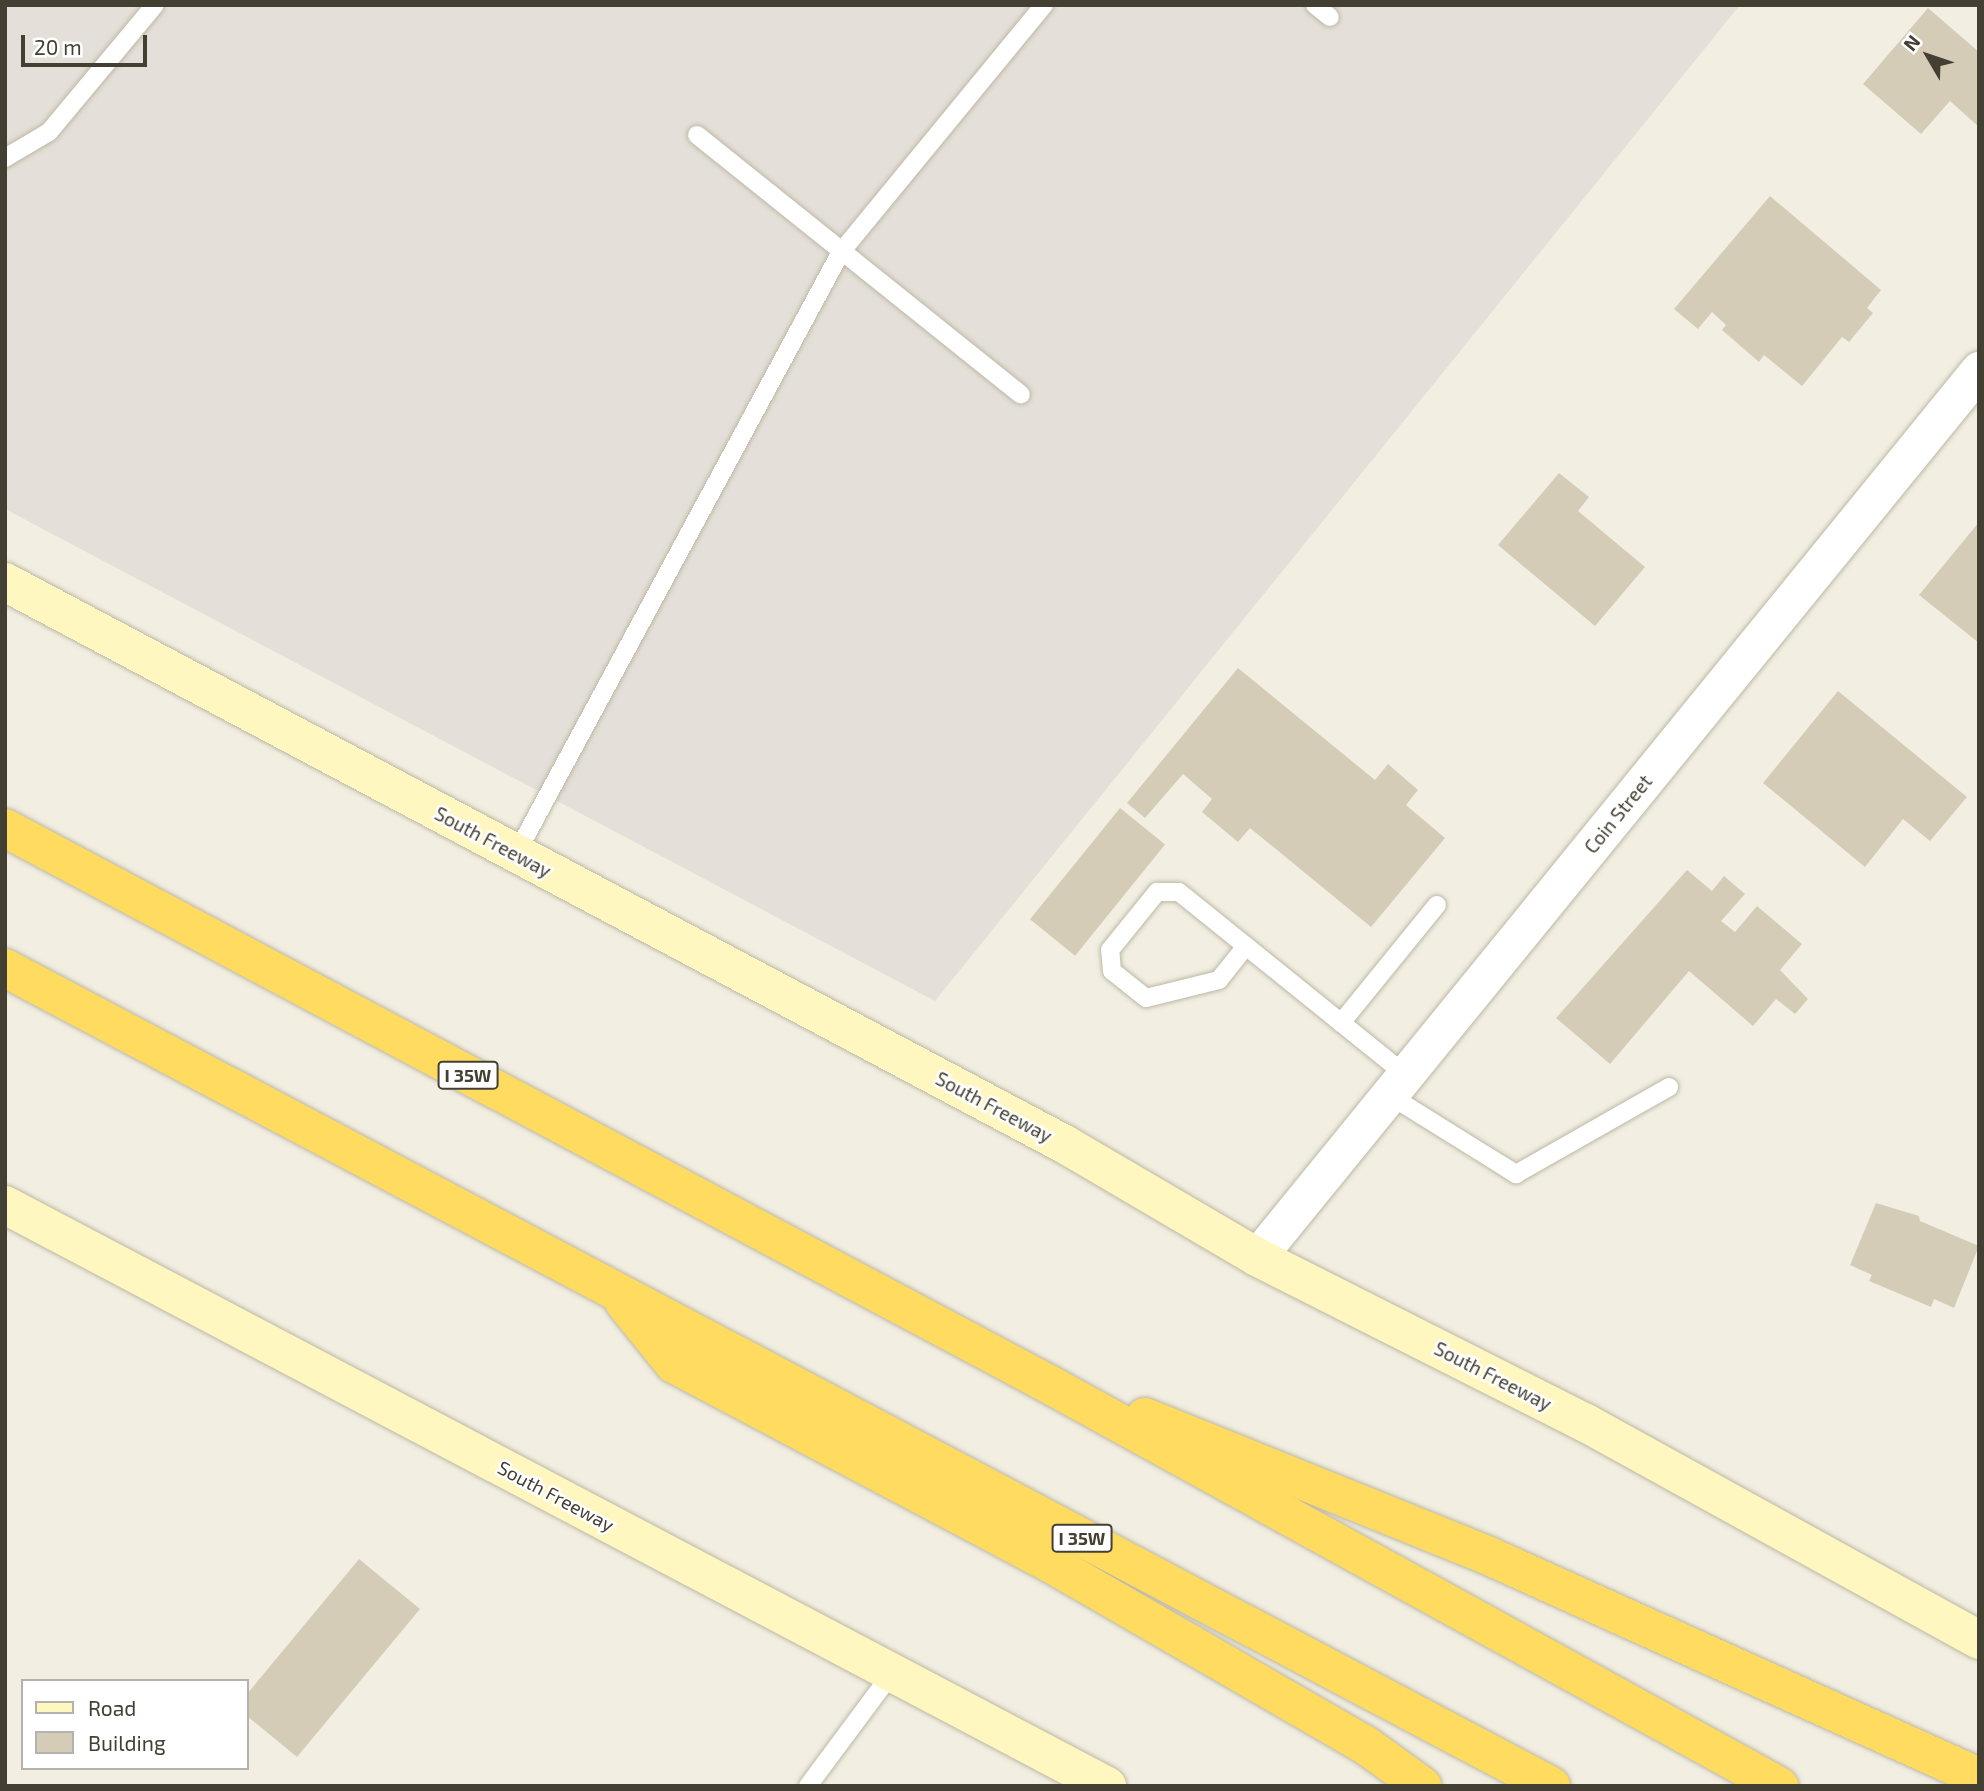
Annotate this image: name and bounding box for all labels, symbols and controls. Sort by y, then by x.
scale bar [24,21,150,65]
north arrow [1893,21,1963,91]
text: N [1898,30,1925,55]
text: 20 m [34,34,82,59]
street label: Coin Street [1579,770,1657,858]
street label: South Freeway [431,802,555,882]
road number: I 35W [436,1060,500,1090]
street label: South Freeway [932,1067,1056,1147]
street label: South Freeway [1431,1337,1555,1415]
street label: South Freeway [494,1456,618,1536]
road number: I 35W [1050,1524,1114,1553]
legend [21,1679,248,1770]
text: Road [88,1695,136,1720]
text: Building [88,1730,166,1755]

